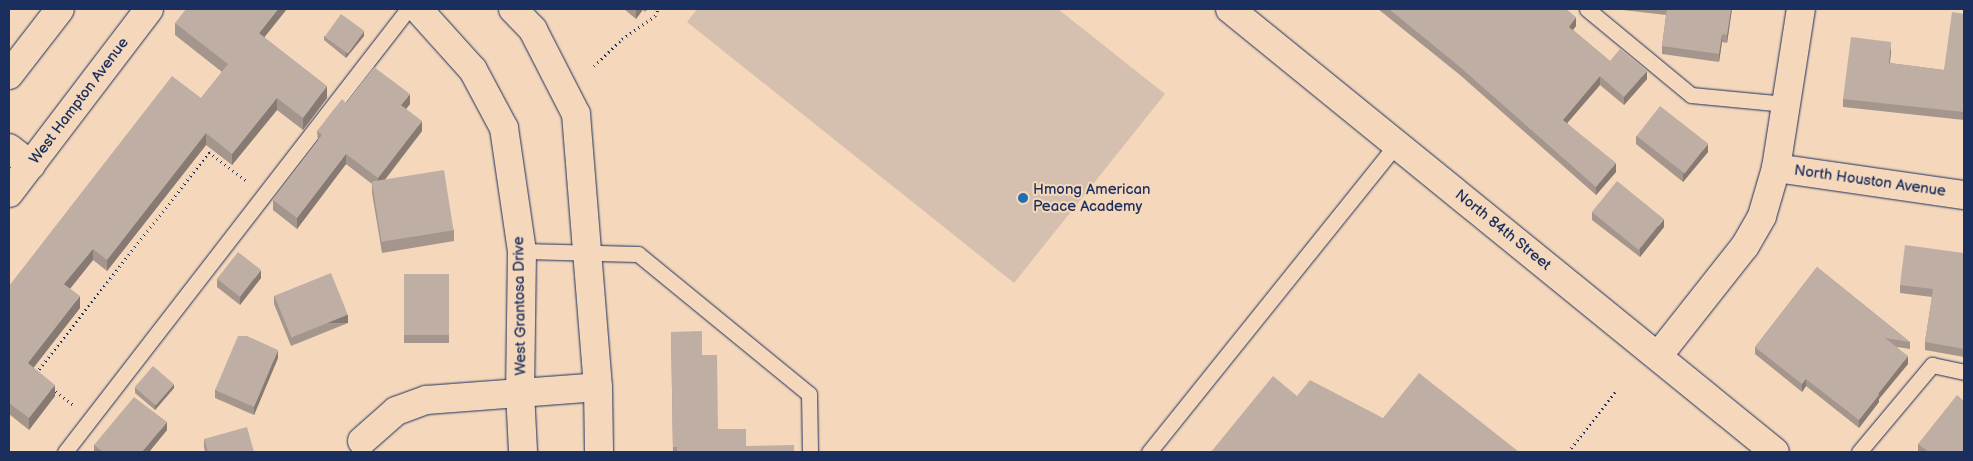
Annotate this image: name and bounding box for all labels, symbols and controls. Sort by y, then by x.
street label: West Hampton Avenue [26,34,132,168]
street label: North Houston Avenue [1793,161,1947,201]
place label: Hmong American Peace Academy [1033,180,1150,215]
street label: North 84th Street [1451,186,1555,274]
marker: Hmong American Peace Academy [1017,192,1029,204]
street label: West Grantosa Drive [510,236,530,376]

